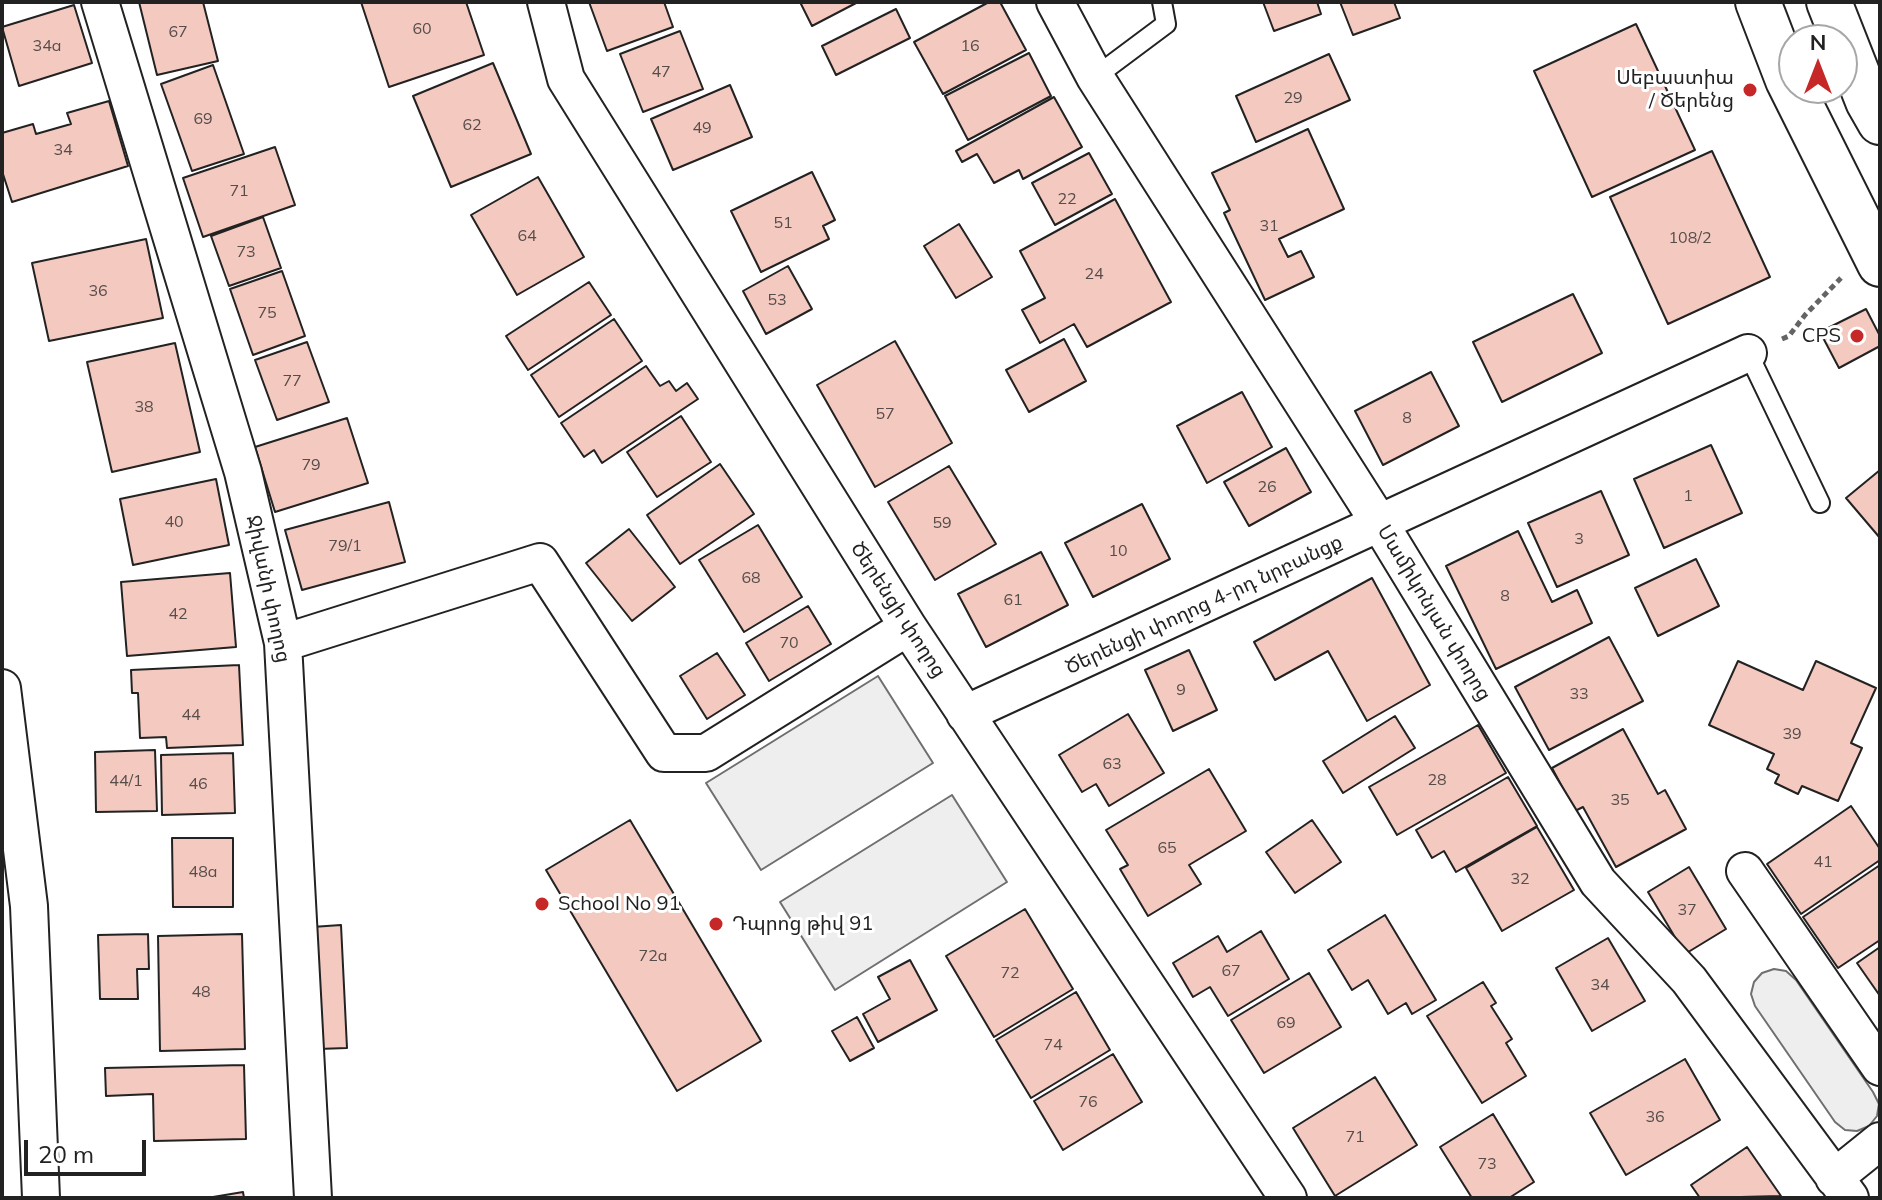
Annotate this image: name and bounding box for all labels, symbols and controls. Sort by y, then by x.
house number: 60 [412,19,432,39]
house number: 67 [168,22,188,42]
north arrow [1778,24,1858,104]
text: N [1810,28,1826,56]
house number: 34a [33,36,61,56]
house number: 16 [960,36,980,56]
house number: 47 [651,62,671,82]
place label: Սեբաստիա / Ծերենց [1616,66,1734,113]
marker: Սեբաստիա / Ծերենց [1741,81,1759,99]
house number: 29 [1283,88,1303,108]
house number: 69 [193,109,213,129]
house number: 62 [462,115,482,135]
house number: 49 [692,118,712,138]
house number: 34 [53,140,73,160]
house number: 71 [229,181,249,201]
house number: 22 [1057,189,1077,209]
house number: 51 [773,213,793,233]
house number: 31 [1259,216,1279,236]
house number: 64 [517,226,537,246]
house number: 108/2 [1669,228,1711,248]
house number: 73 [236,242,256,262]
house number: 24 [1084,264,1104,284]
house number: 36 [88,281,108,301]
house number: 53 [767,290,787,310]
house number: 75 [257,303,277,323]
place label: CPS [1802,324,1841,348]
marker: CPS [1848,327,1866,345]
house number: 77 [282,371,302,391]
house number: 38 [134,397,154,417]
house number: 57 [875,404,895,424]
house number: 8 [1402,408,1412,428]
house number: 79 [301,455,321,475]
house number: 26 [1257,477,1277,497]
house number: 1 [1683,486,1693,506]
house number: 40 [164,512,184,532]
street label: Ջիվանի փողոց [241,513,295,665]
house number: 59 [932,513,952,533]
street label: Մամիկոնյան փողոց [1372,521,1496,705]
house number: 3 [1574,529,1584,549]
street label: Ծերենցի փողոց 4-րդ նրբանցք [1062,530,1346,680]
house number: 79/1 [328,536,362,556]
street label: Ծերենցի փողոց [845,538,951,682]
house number: 10 [1108,541,1128,561]
house number: 68 [741,568,761,588]
house number: 8 [1500,586,1510,606]
house number: 61 [1003,590,1023,610]
house number: 42 [168,604,188,624]
house number: 70 [779,633,799,653]
house number: 9 [1176,680,1186,700]
house number: 33 [1569,684,1589,704]
house number: 44 [181,705,201,725]
house number: 39 [1782,724,1802,744]
house number: 63 [1102,754,1122,774]
house number: 28 [1427,770,1447,790]
house number: 44/1 [109,771,143,791]
house number: 46 [188,774,208,794]
house number: 35 [1610,790,1630,810]
house number: 65 [1157,838,1177,858]
house number: 41 [1813,852,1833,872]
house number: 48a [189,862,217,882]
house number: 32 [1510,869,1530,889]
place label: School No 91 [558,892,680,916]
marker: School No 91 [533,895,551,913]
house number: 37 [1677,900,1697,920]
place label: Դպրոց թիվ 91 [732,912,873,936]
marker: Դպրոց թիվ 91 [707,915,725,933]
house number: 72a [639,946,667,966]
house number: 67 [1221,961,1241,981]
house number: 72 [1000,963,1020,983]
house number: 34 [1590,975,1610,995]
house number: 48 [191,982,211,1002]
house number: 69 [1276,1013,1296,1033]
house number: 74 [1043,1035,1063,1055]
house number: 76 [1078,1092,1098,1112]
house number: 36 [1645,1107,1665,1127]
scale bar [28,1124,150,1174]
house number: 71 [1345,1127,1365,1147]
text: 20 m [38,1139,94,1169]
house number: 73 [1477,1154,1497,1174]

